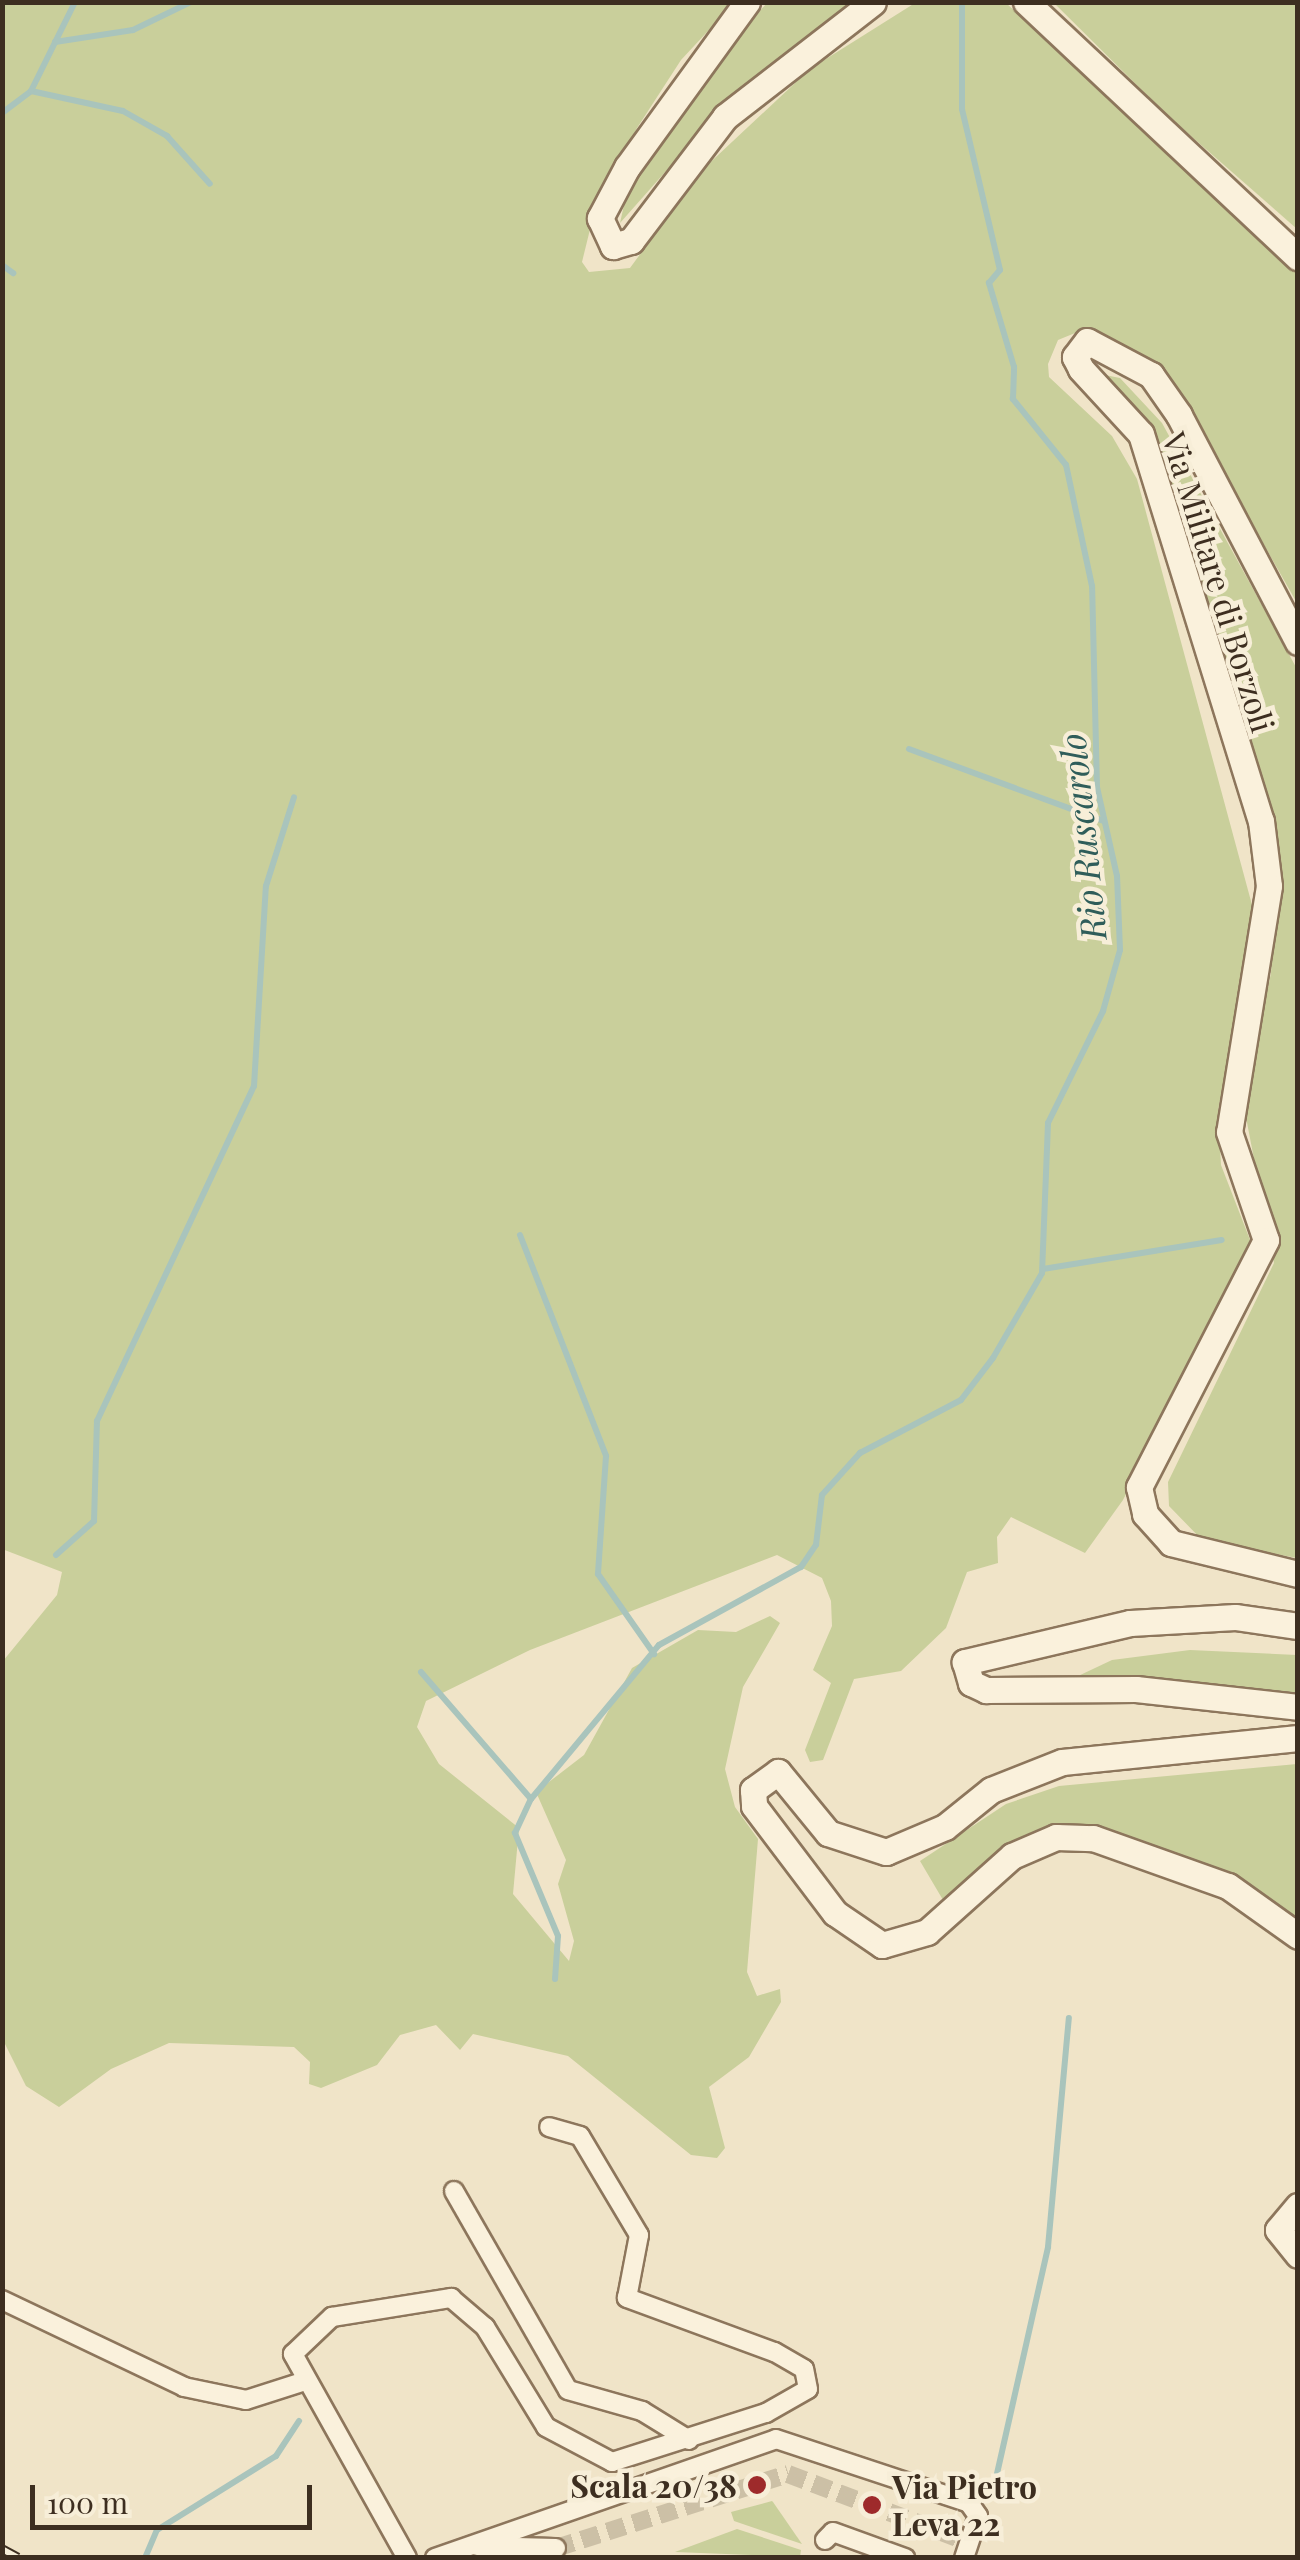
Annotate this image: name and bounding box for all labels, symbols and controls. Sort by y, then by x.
street label: Via Militare di Borzoli [1155,427,1283,737]
water label: Rio Ruscarolo [1050,732,1114,942]
scale bar [35,2465,318,2527]
place label: Scala 20/38 [570,2466,737,2504]
place label: Via Pietro Leva 22 [892,2468,1037,2543]
marker: Scala 20/38 [746,2474,768,2496]
text: 100 m [47,2482,128,2522]
marker: Via Pietro Leva 22 [861,2494,883,2516]

